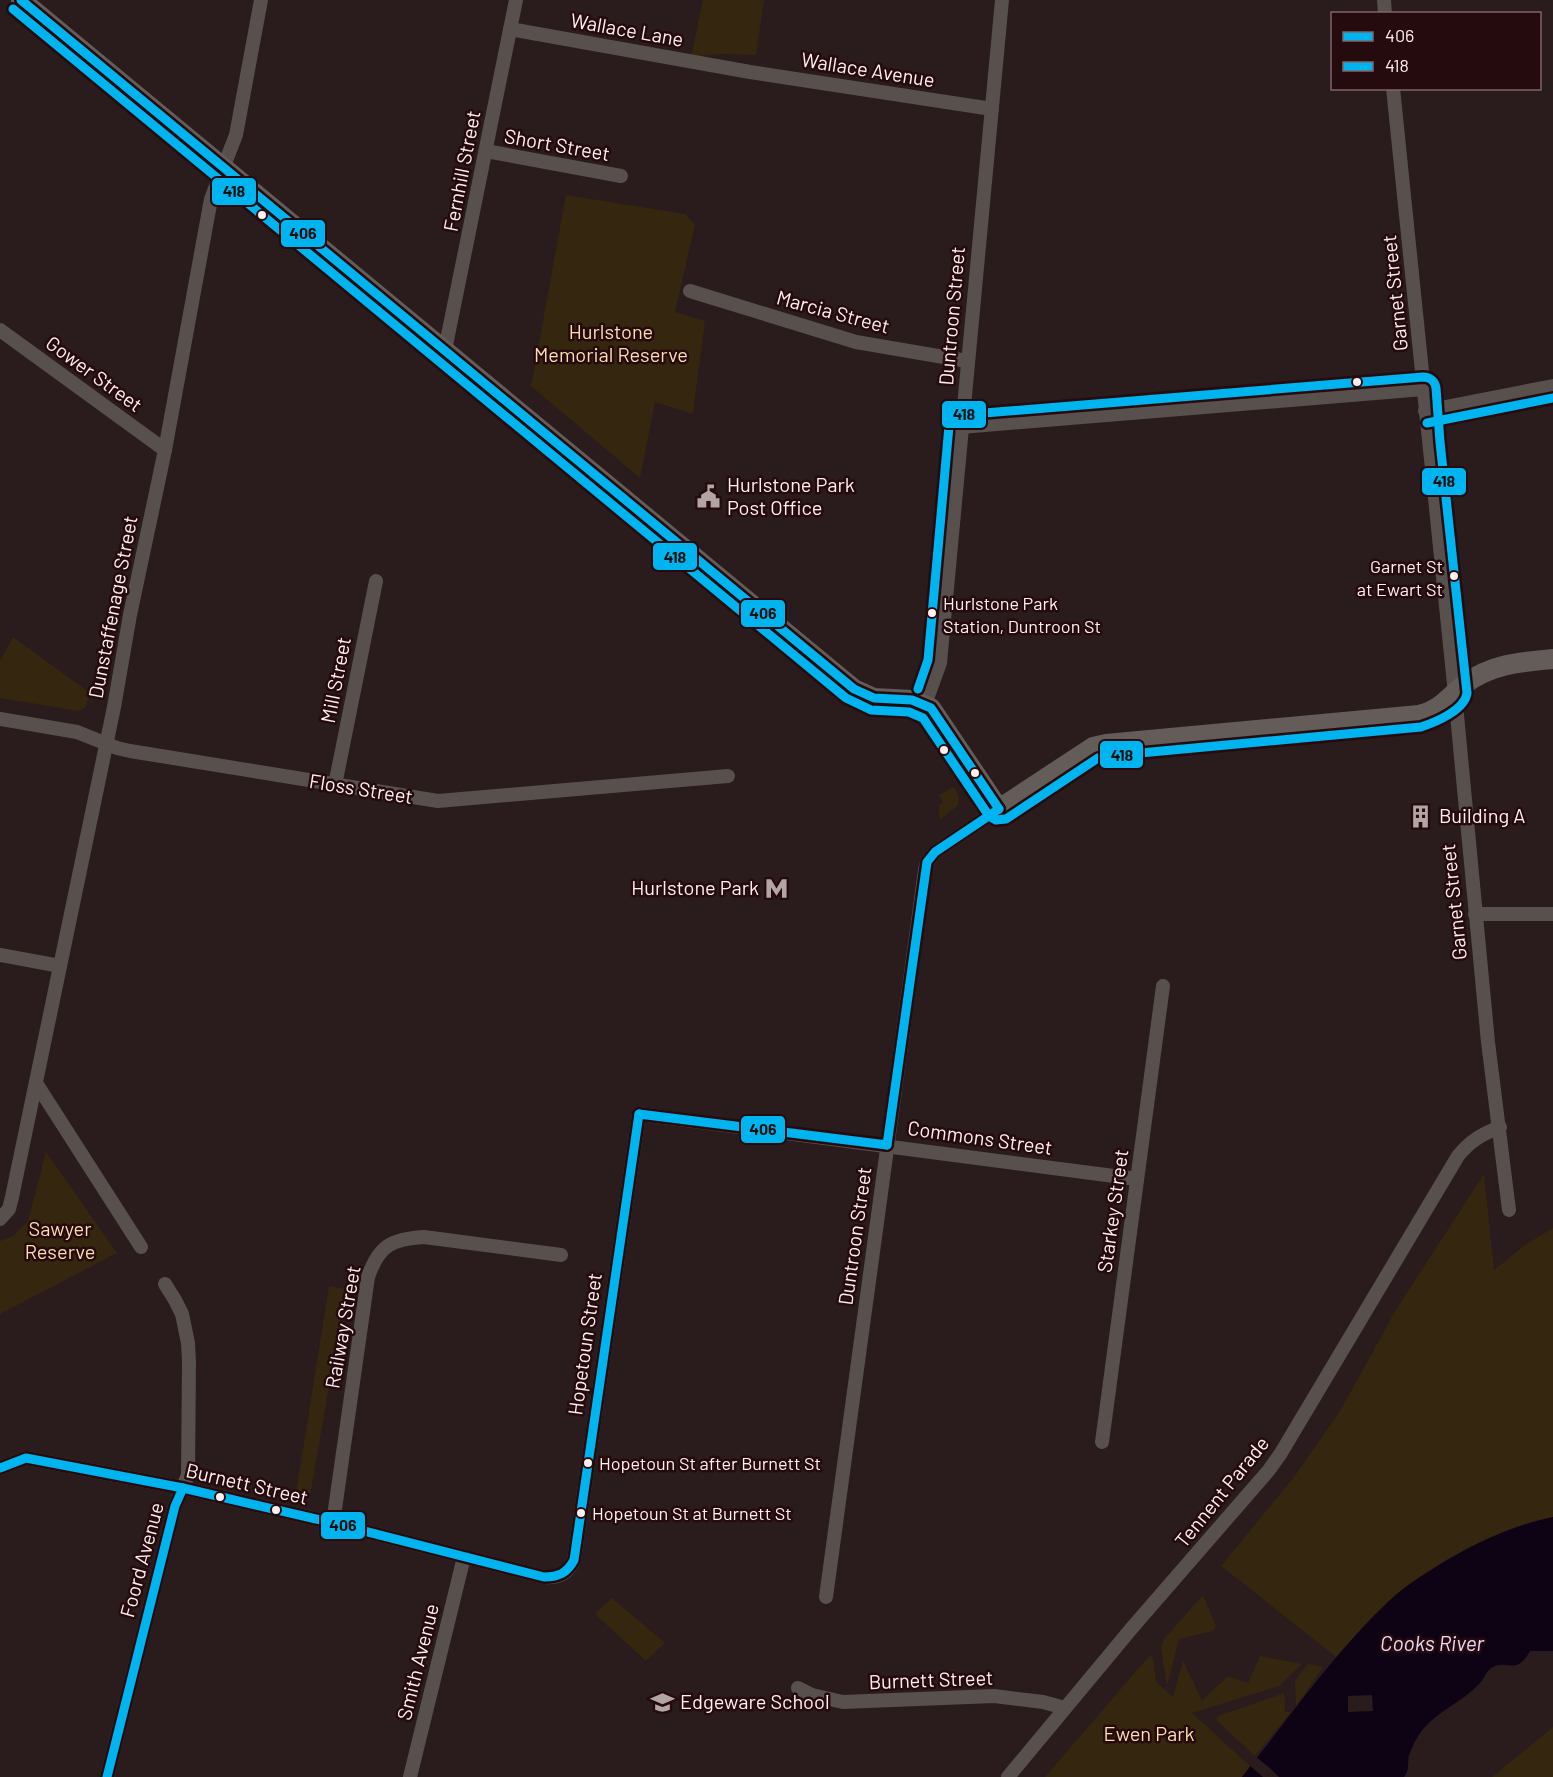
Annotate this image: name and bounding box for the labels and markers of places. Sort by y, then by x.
unlabelled marker [256,209,268,221]
unlabelled marker [1351,376,1363,388]
place label: Hurlstone Park Post Office [727,472,855,519]
public building icon: Hurlstone Park Post Office [696,484,722,510]
place label: Garnet St at Ewart St [1357,555,1443,600]
marker: Garnet St at Ewart St [1448,570,1460,582]
place label: Hurlstone Park Station, Duntroon St [943,592,1101,637]
marker: Hurlstone Park Station, Duntroon St [926,607,938,619]
unlabelled marker [938,744,950,756]
unlabelled marker [969,767,981,779]
building icon: Building A [1408,803,1434,829]
place label: Building A [1439,803,1525,827]
place label: Hurlstone Park [631,875,759,899]
metro station icon: Hurlstone Park [764,875,790,901]
place label: Hopetoun St after Burnett St [599,1452,821,1474]
marker: Hopetoun St after Burnett St [582,1457,594,1469]
unlabelled marker [214,1491,226,1503]
place label: Hopetoun St at Burnett St [592,1502,792,1524]
unlabelled marker [270,1504,282,1516]
marker: Hopetoun St at Burnett St [575,1507,587,1519]
school or university icon: Edgeware School [649,1689,675,1715]
place label: Edgeware School [680,1689,830,1713]

